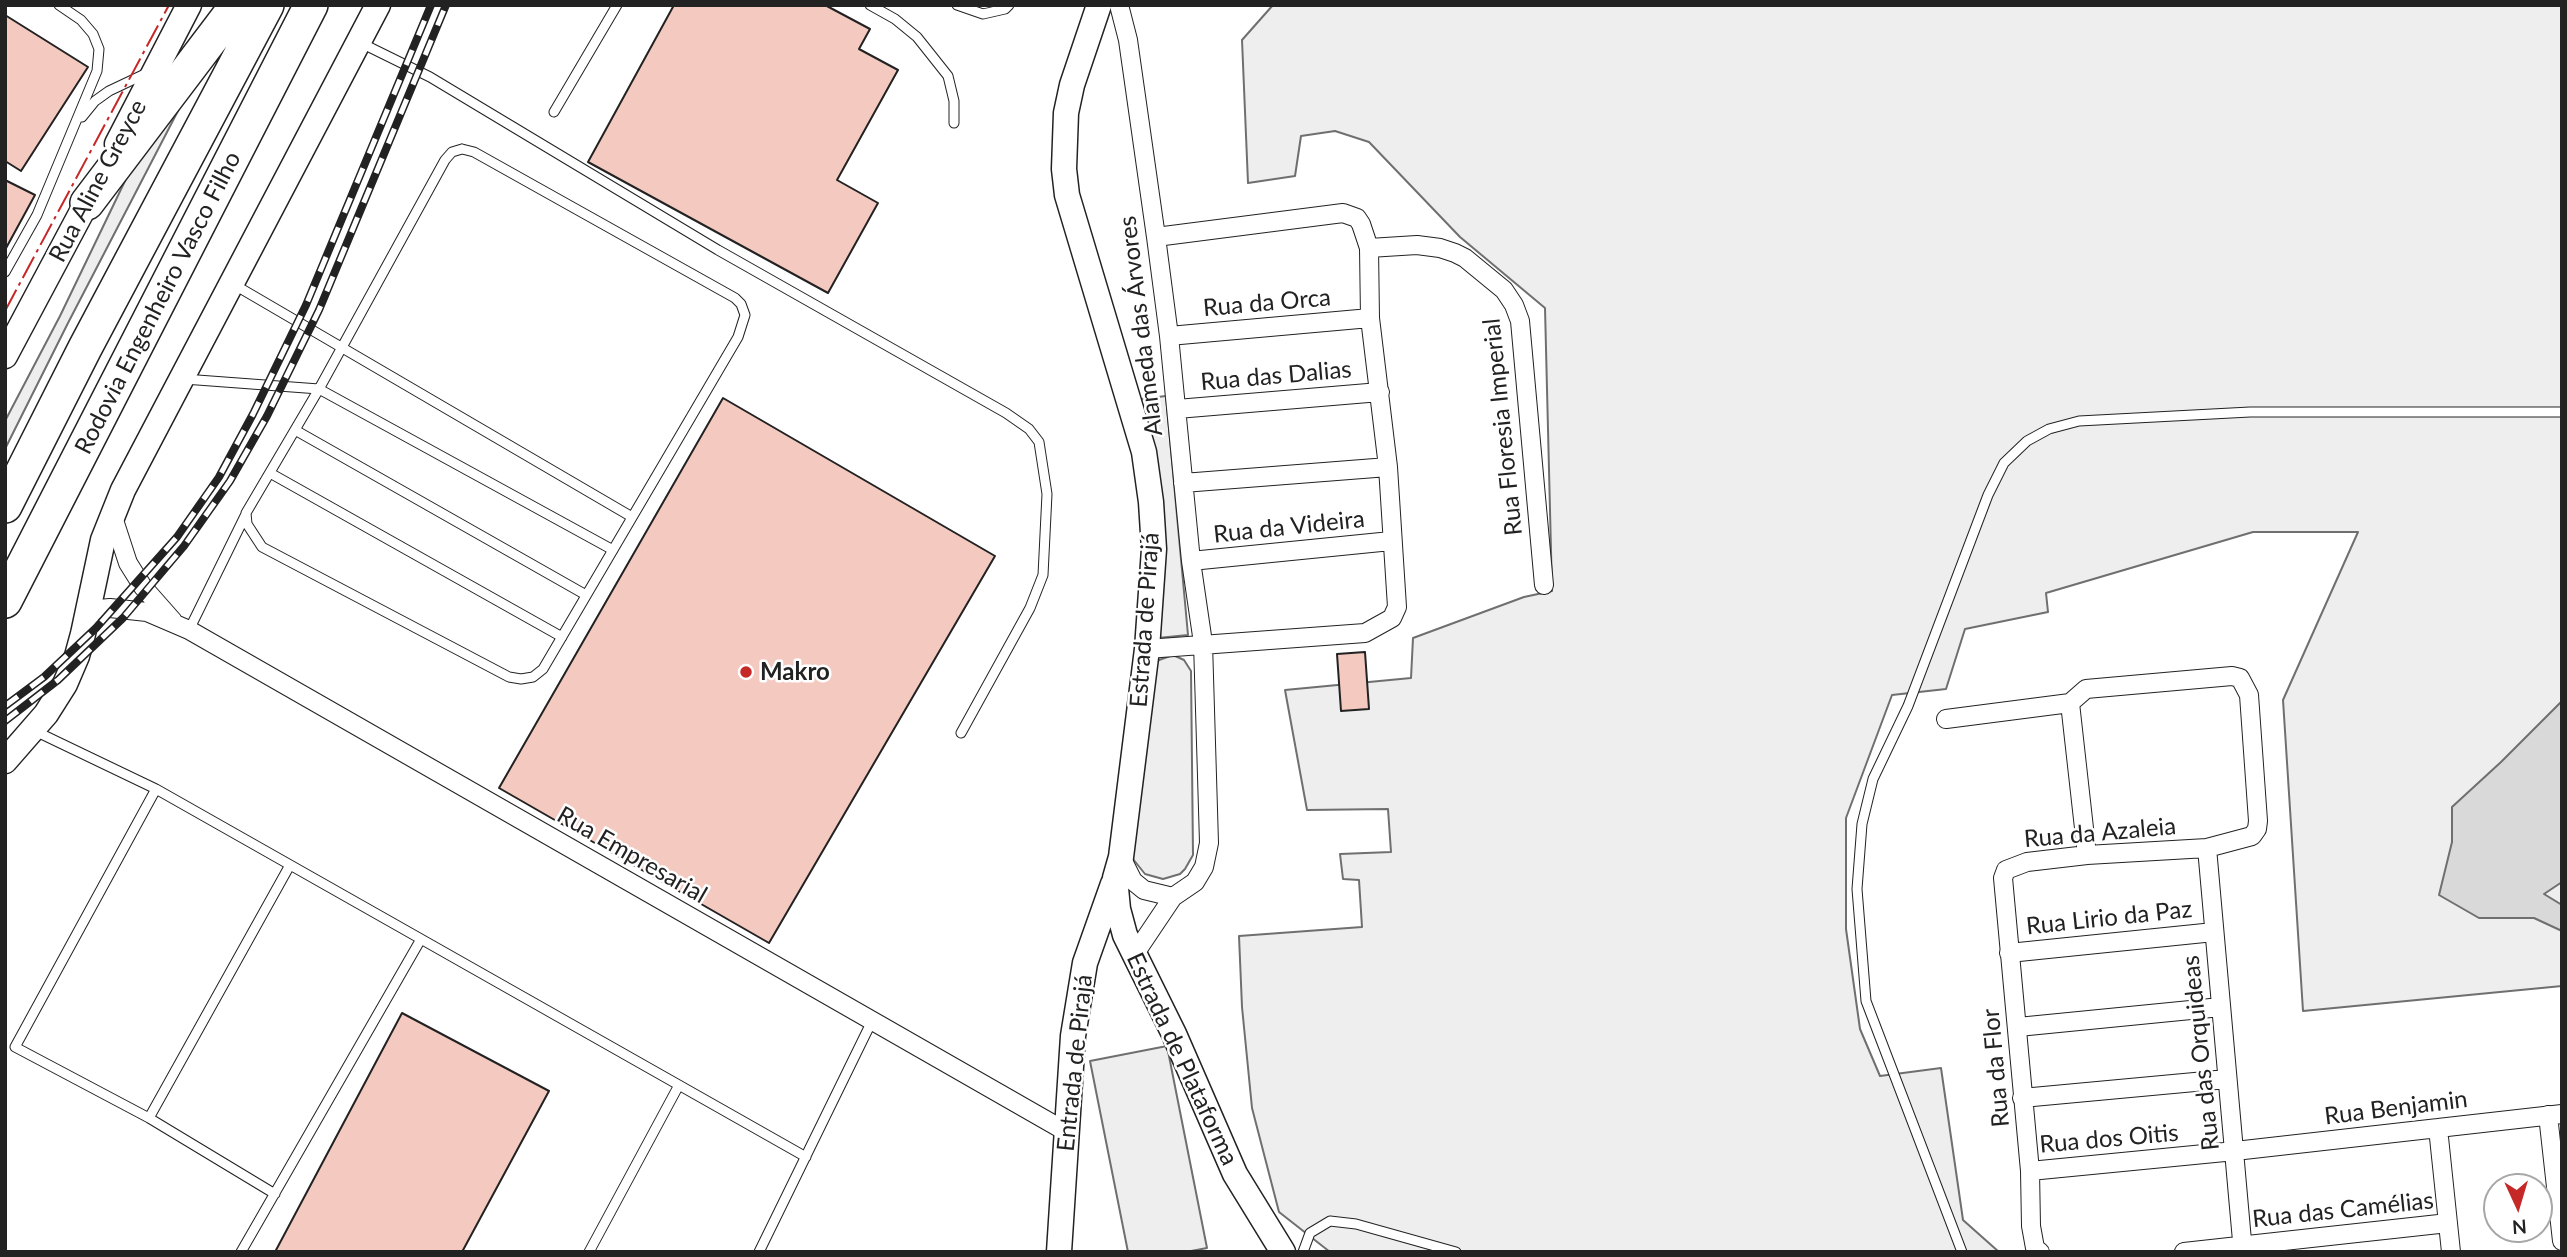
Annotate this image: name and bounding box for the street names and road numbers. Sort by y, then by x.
street label: Rua Aline Greyce [43,95,153,267]
street label: Rodovia Engenheiro Vasco Filho [69,147,247,459]
street label: Alameda das Árvores [1113,214,1169,438]
street label: Rua da Orca [1202,283,1332,323]
street label: Rua Floresia Imperial [1477,317,1529,537]
street label: Rua das Dalias [1199,355,1353,397]
street label: Rua da Videira [1212,505,1366,549]
street label: Estrada de Pirajá [1125,532,1165,708]
street label: Rua Empresarial [552,801,712,909]
street label: Rua da Azaleia [2023,812,2177,854]
street label: Rua Lirio da Paz [2025,895,2193,941]
street label: Estrada de Plataforma [1120,948,1244,1170]
street label: Rua das Orquideas [2176,954,2226,1152]
street label: Entrada de Pirajá [1051,973,1099,1153]
street label: Rua da Flor [1976,1008,2016,1128]
street label: Rua Benjamin [2323,1085,2469,1131]
street label: Rua dos Oitis [2038,1119,2180,1159]
street label: Rua das Camélias [2251,1186,2435,1234]

